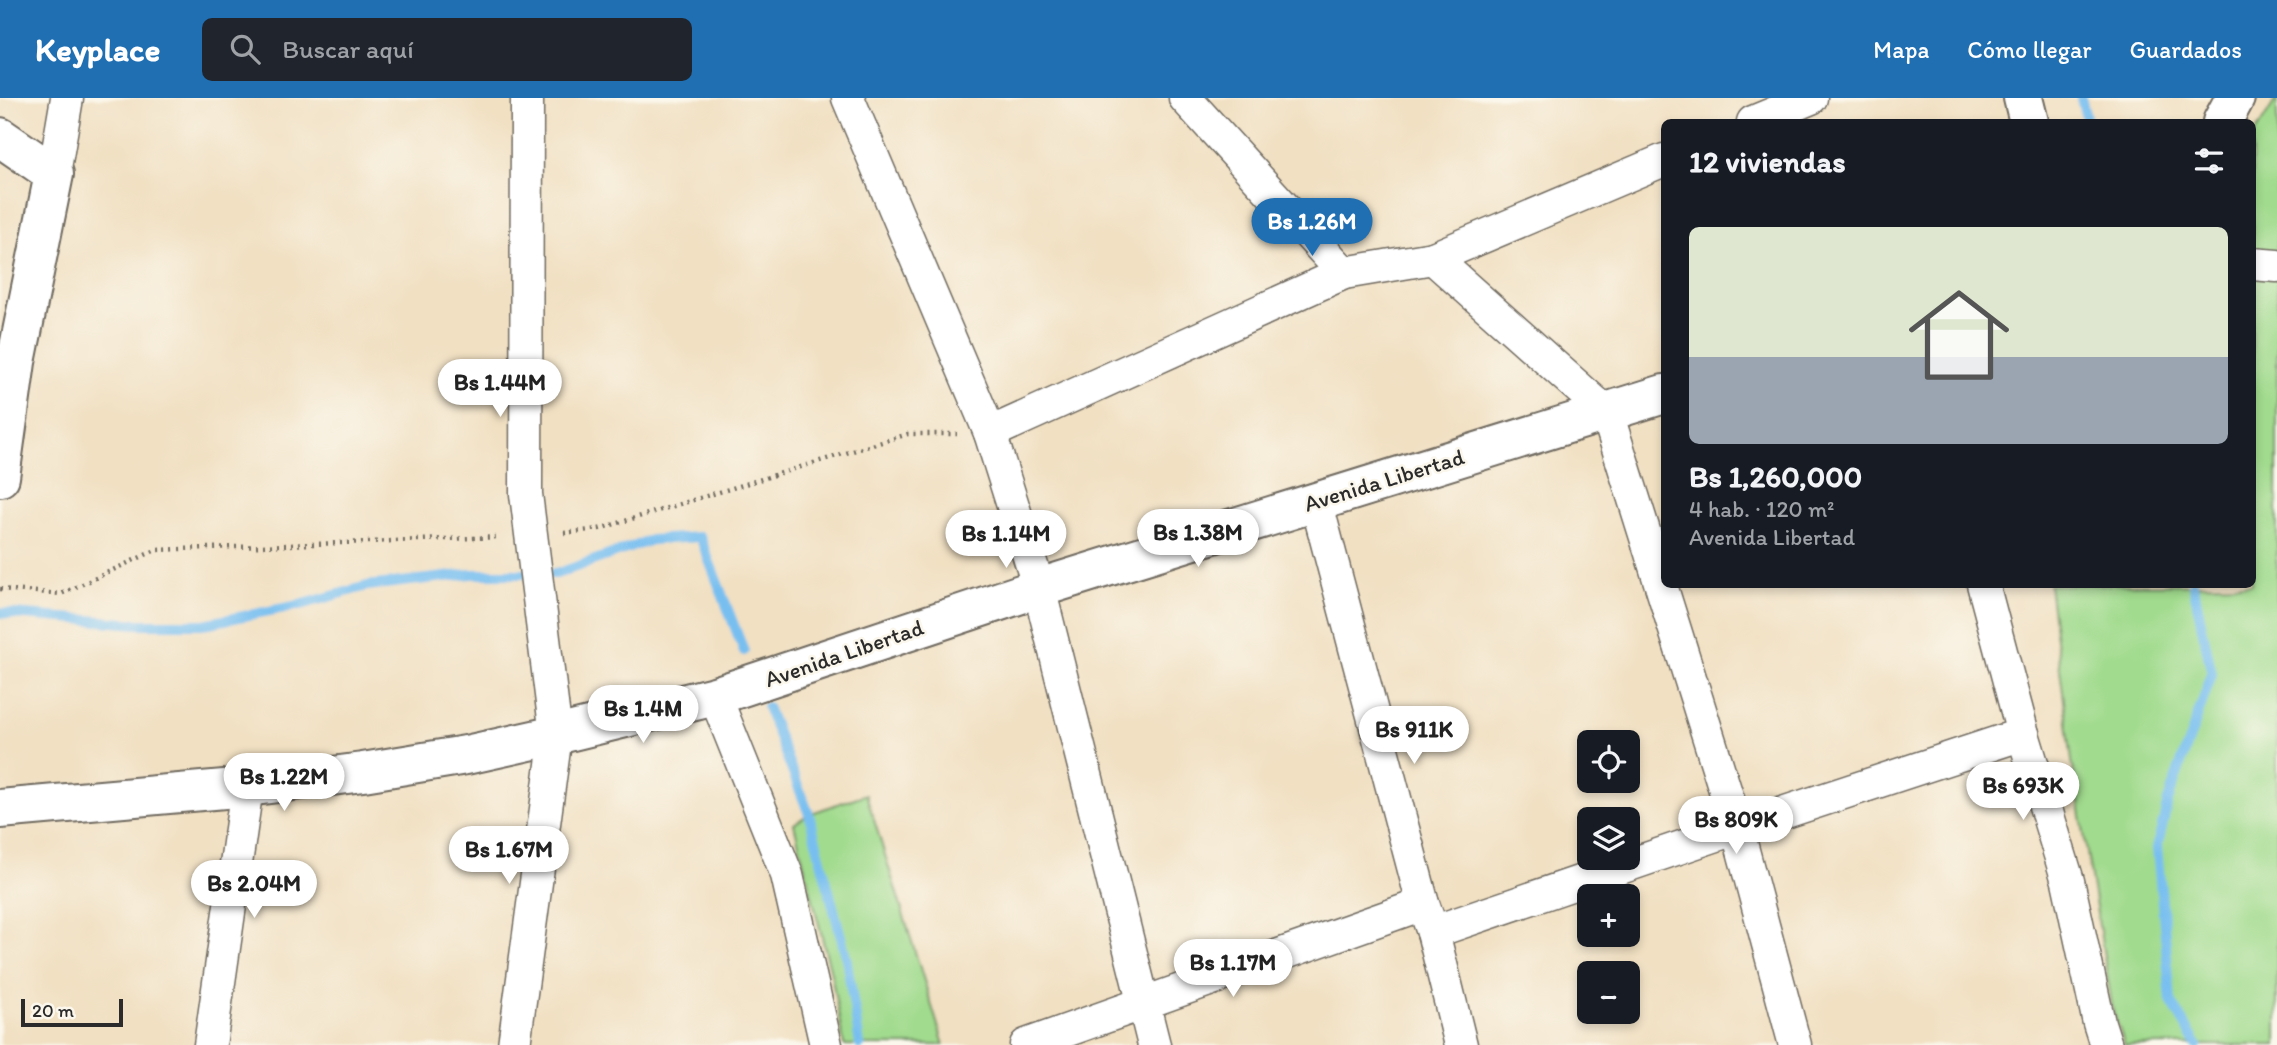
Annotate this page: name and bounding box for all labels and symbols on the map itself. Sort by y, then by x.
pin: Bs 1.26M [1240,198,1384,258]
pin: Bs 1.44M [428,360,572,419]
street label: Avenida Libertad [1300,442,1468,518]
pin: Bs 1.14M [934,510,1078,570]
pin: Bs 1.38M [1126,510,1270,569]
street label: Avenida Libertad [761,613,927,693]
pin: Bs 1.4M [578,686,708,745]
pin: Bs 911K [1349,706,1479,766]
pin: Bs 1.22M [212,754,356,813]
pin: Bs 693K [1958,762,2088,822]
pin: Bs 809K [1671,796,1801,856]
pin: Bs 1.67M [437,826,581,886]
pin: Bs 2.04M [182,860,326,920]
pin: Bs 1.17M [1161,940,1305,999]
scale bar [21,996,122,1028]

